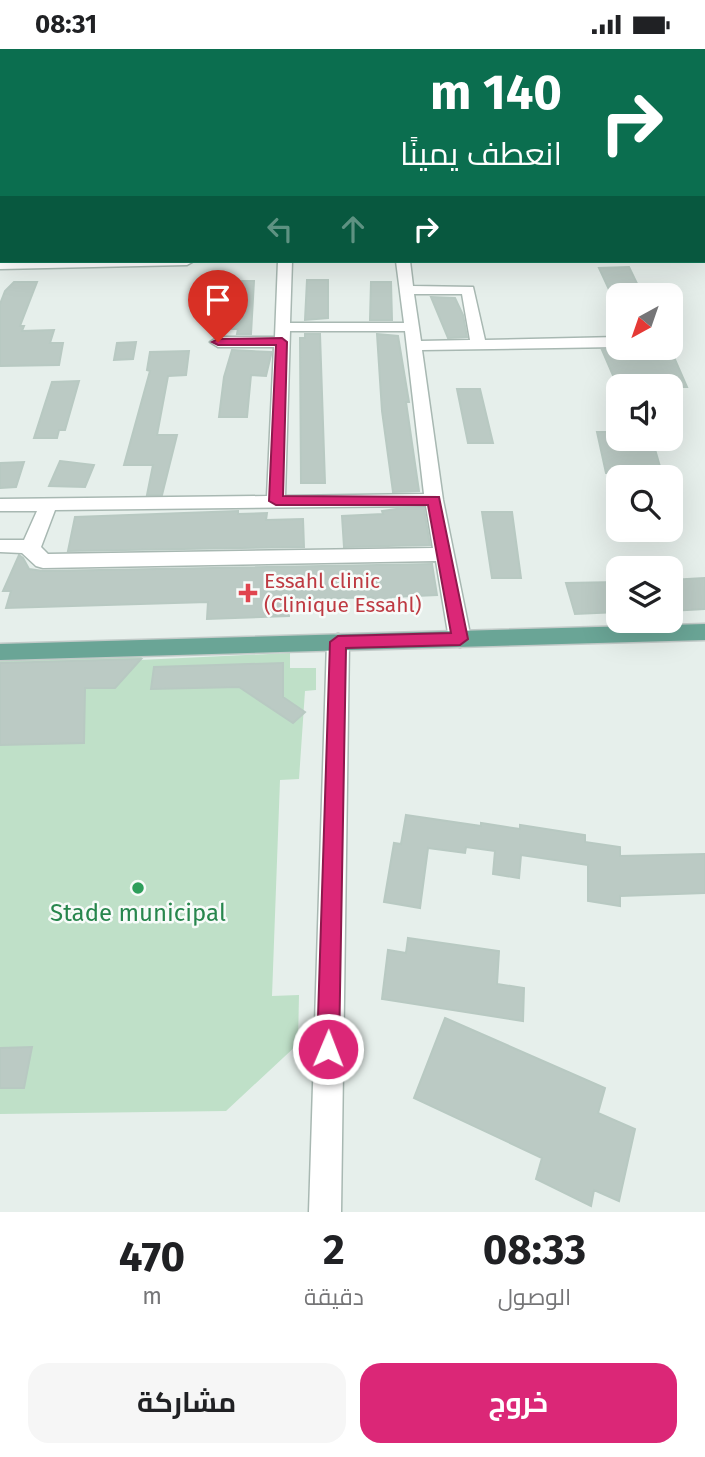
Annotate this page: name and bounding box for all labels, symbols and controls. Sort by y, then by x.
text: 08:31 [35,9,97,40]
text: 140 m [430,63,562,122]
icon: right [586,77,677,168]
text: انعطف يمينًا [400,135,562,173]
icon: left [261,210,299,248]
icon: ahead [334,210,372,248]
icon: right [407,210,445,248]
pin [188,270,248,342]
icon: arrive [199,281,237,319]
north arrow [606,283,682,361]
map controls [606,283,683,633]
button: sound [606,374,683,451]
button: search [606,465,683,542]
button: layers [606,556,683,633]
place label: Essahl clinic (Clinique Essahl) [264,568,421,618]
marker: Essahl clinic (Clinique Essahl) [238,583,258,603]
marker: Stade municipal [130,880,146,896]
place label: Stade municipal [50,899,226,927]
position arrow [291,1012,365,1086]
text: 2 [323,1225,345,1275]
text: 08:33 [483,1225,586,1275]
text: 470 [119,1232,185,1282]
text: m [142,1282,162,1310]
text: دقيقة [304,1283,364,1311]
text: الوصول [498,1283,571,1311]
button: مشاركة [28,1363,346,1443]
button: خروج [360,1363,677,1443]

